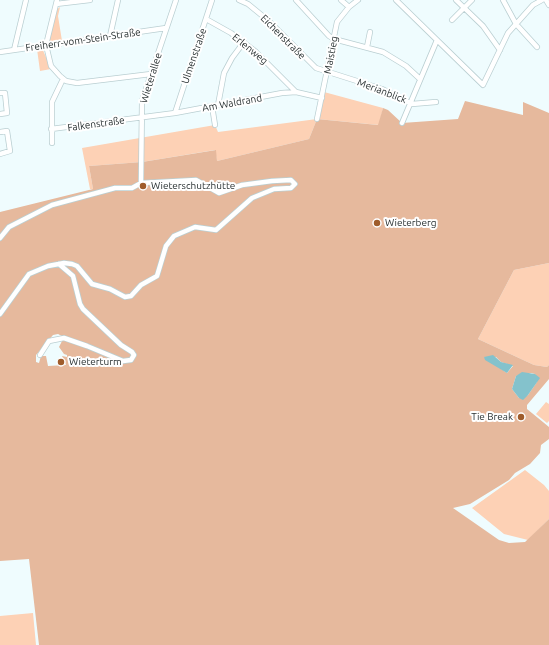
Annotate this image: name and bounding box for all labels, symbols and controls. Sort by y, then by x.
street label: Eichenstraße [258,12,308,62]
street label: Freiherr-vom-Stein-Straße [25,26,141,54]
street label: Ulmenstraße [179,27,209,85]
street label: Erlenweg [230,31,270,67]
street label: Maistieg [321,35,341,75]
street label: Wieterallee [138,51,164,105]
street label: Merianblick [356,76,408,106]
street label: Am Waldrand [201,92,263,114]
street label: Falkenstraße [67,114,125,134]
place label: Wieterschutzhütte [151,180,235,192]
marker: Wieterschutzhütte [138,181,148,191]
place label: Wieterberg [385,217,437,229]
marker: Wieterberg [372,218,382,228]
place label: Wieterturm [69,356,122,368]
marker: Wieterturm [56,357,66,367]
place label: Tie Break [471,411,513,423]
marker: Tie Break [516,412,526,422]

